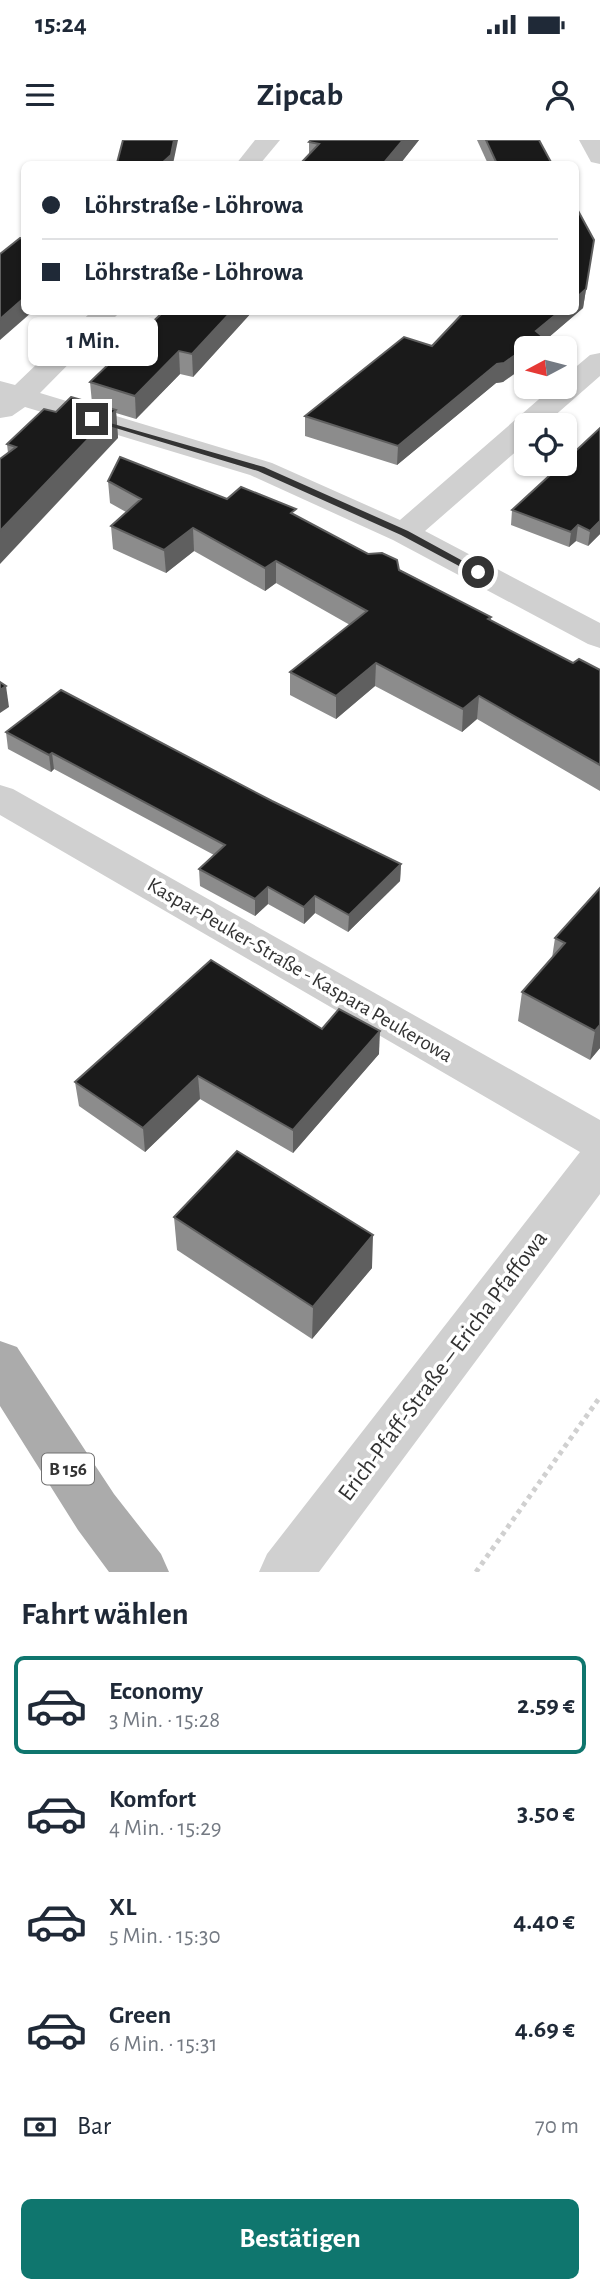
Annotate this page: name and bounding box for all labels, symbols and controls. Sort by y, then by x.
text: 15:24 [35,11,87,37]
icon: menu [21,76,59,114]
icon: person [541,76,579,114]
text: Zipcab [257,79,343,111]
text: Löhrstraße - Löhrowa [84,192,304,218]
text: Löhrstraße - Löhrowa [84,259,304,285]
callout: 1 Min. [27,317,157,366]
text: 1 Min. [66,330,120,353]
north arrow [514,336,578,399]
map controls [514,336,577,476]
route end [76,403,108,435]
button: locate [514,413,577,476]
route start [462,556,494,588]
street label: Kaspar-Peuker-Straße - Kaspara Peukerowa [144,874,456,1066]
street label: Erich-Pfaff-Straße – Ericha Pfaffowa [334,1227,552,1505]
road number: B 156 [42,1454,94,1484]
text: Fahrt wählen [21,1598,189,1630]
icon: car [25,1674,88,1737]
text: Economy [109,1678,203,1704]
text: 2.59 € [517,1692,575,1718]
text: 3 Min. · 15:28 [109,1709,220,1732]
icon: car [25,1782,88,1845]
text: Komfort [109,1786,196,1812]
text: 3.50 € [517,1800,575,1826]
text: 4 Min. · 15:29 [109,1817,222,1840]
icon: car [25,1890,88,1953]
text: XL [109,1894,136,1920]
text: 4.40 € [513,1908,575,1934]
text: 5 Min. · 15:30 [109,1925,221,1948]
icon: car [25,1998,88,2061]
text: Green [109,2002,171,2028]
text: 4.69 € [515,2016,575,2042]
text: 6 Min. · 15:31 [109,2033,218,2056]
icon: cash [21,2108,59,2146]
text: Bar [77,2113,111,2139]
text: 70 m [535,2115,579,2138]
button: Bestätigen [21,2199,579,2279]

